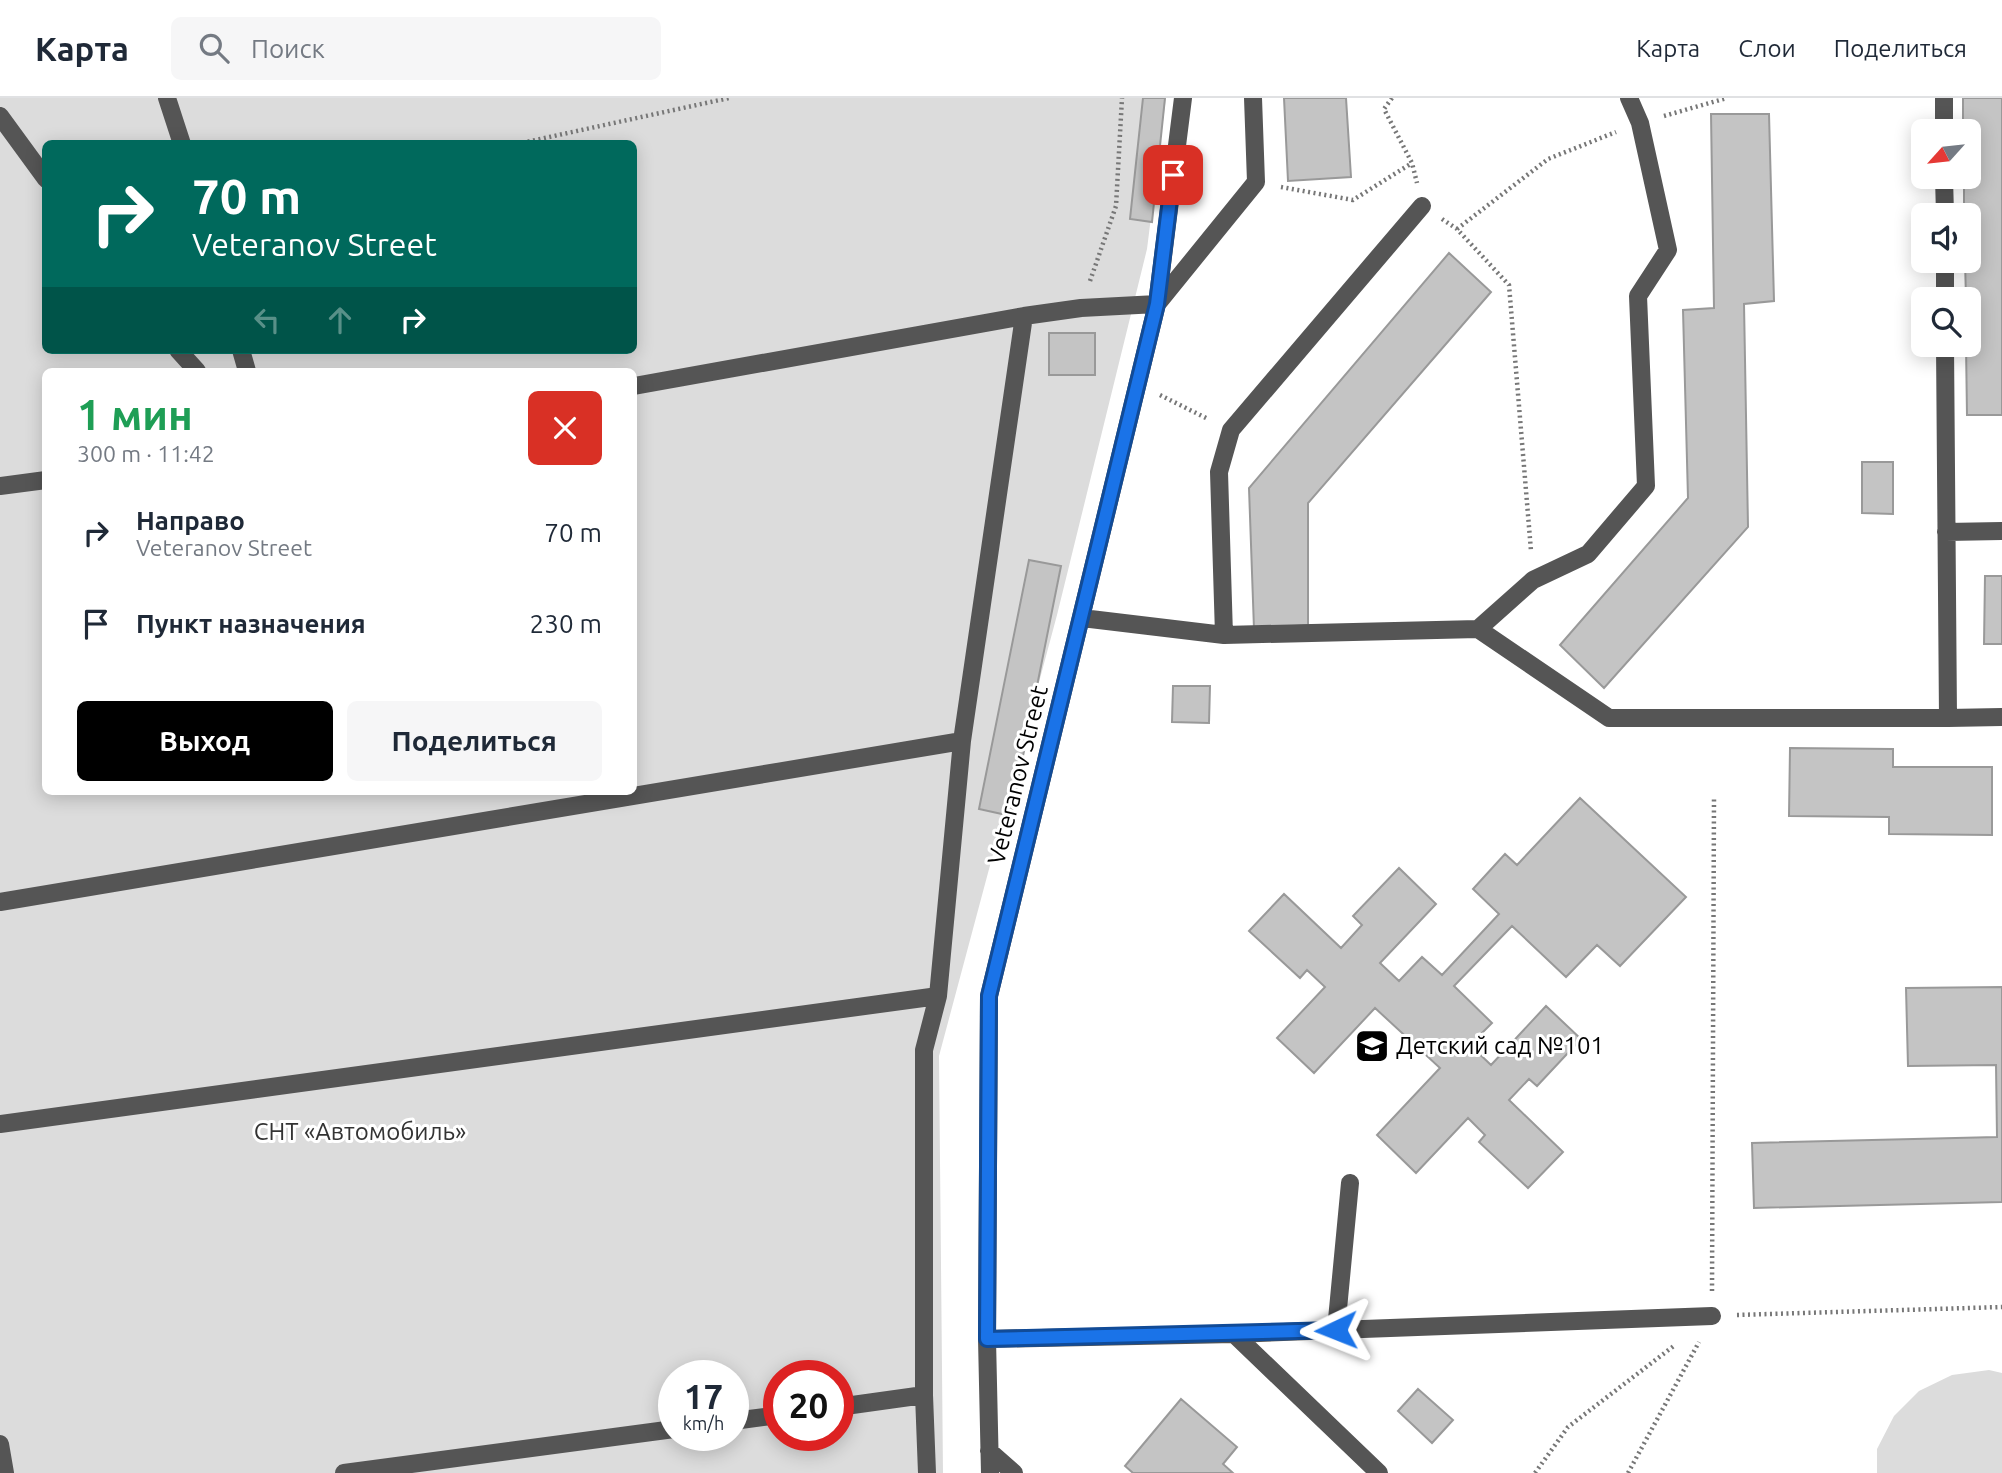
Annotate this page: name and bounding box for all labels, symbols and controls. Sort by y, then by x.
search box [171,17,661,80]
icon: search [195,29,233,67]
text: Карта [35,30,129,67]
text: Поиск [251,34,325,63]
text: Карта [1636,35,1700,62]
text: Слои [1738,35,1796,62]
text: Поделиться [1834,35,1967,62]
north arrow [1911,119,1981,189]
map controls [1911,119,1981,357]
pin [1143,145,1203,205]
icon: arrive [1154,156,1192,194]
icon: right [77,168,168,259]
text: 70 m [192,168,301,223]
button: sound [1911,203,1981,273]
text: Veteranov Street [192,226,437,262]
button: search [1911,287,1981,357]
icon: left [248,301,286,339]
icon: ahead [321,301,359,339]
icon: right [394,301,432,339]
text: 1 мин [77,391,193,438]
button: close [528,391,602,465]
text: 300 m · 11:42 [77,441,215,466]
text: Направо [136,506,245,535]
icon: right [77,514,115,552]
text: 70 m [544,518,602,547]
text: Veteranov Street [136,535,312,560]
icon: arrive [77,605,115,643]
text: Пункт назначения [136,609,366,638]
text: 230 m [530,609,602,638]
street label: Veteranov Street [982,682,1053,867]
button: Выход [77,701,333,781]
button: Поделиться [347,701,602,781]
school or university icon: Детский сад №101 [1353,1027,1391,1065]
place label: Детский сад №101 [1396,1032,1604,1059]
park label: СНТ «Автомобиль» [254,1118,466,1145]
position arrow [1299,1293,1373,1367]
speed limit sign: 20 [763,1360,854,1451]
text: 17 [684,1376,723,1416]
text: km/h [683,1413,724,1433]

